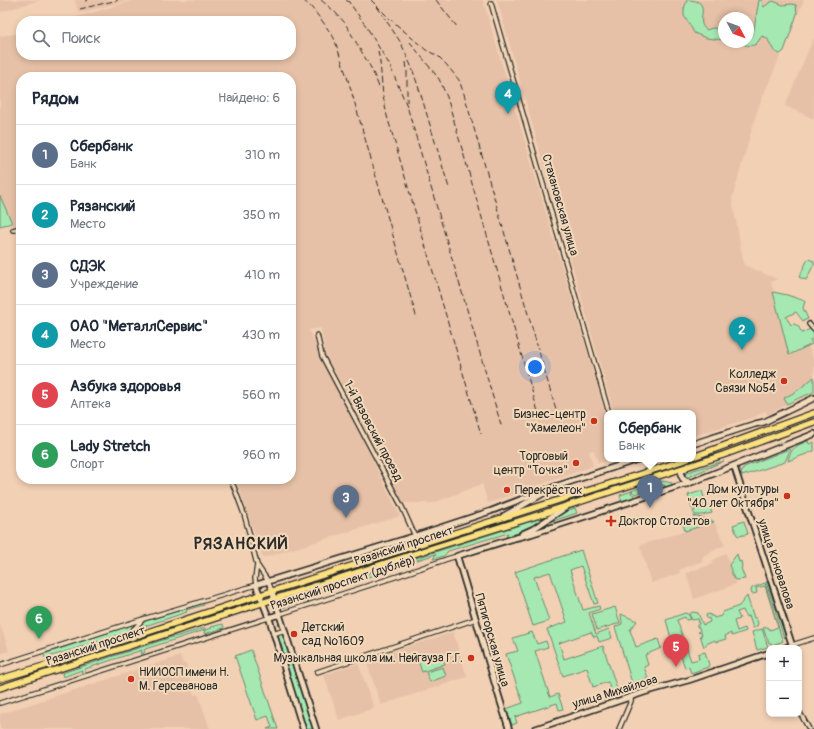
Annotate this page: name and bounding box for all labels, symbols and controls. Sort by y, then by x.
north arrow [718,12,754,48]
search box [16,16,296,60]
icon: search [30,27,52,49]
text: Поиск [62,29,101,48]
pin: 4 [495,81,521,114]
text: Рядом [32,88,79,109]
text: Найдено: 6 [218,90,280,106]
text: Сбербанк [70,137,133,156]
text: 1 [42,147,48,163]
text: 310 m [244,147,280,163]
street label: Стахановская улица [538,153,582,258]
text: Банк [70,156,97,172]
text: Рязанский [70,197,135,216]
text: 2 [41,207,49,223]
text: 350 m [242,207,280,223]
text: Место [70,216,106,232]
text: СДЭК [70,257,106,276]
text: 3 [41,267,49,283]
text: 410 m [244,267,280,283]
text: Учреждение [70,276,138,292]
text: ОАО "МеталлСервис" [70,317,208,336]
pin: 2 [729,317,755,350]
text: 4 [41,327,49,343]
text: 430 m [242,327,280,343]
text: Место [70,336,106,352]
your location [525,357,545,377]
place label: Колледж Связи №54 [715,367,776,396]
marker: Колледж Связи №54 [779,376,789,386]
text: Азбука здоровья [70,377,181,396]
street label: 1-й Вязовский проезд [340,378,406,485]
text: 5 [41,387,49,403]
text: 560 m [242,387,280,403]
text: Аптека [70,396,111,412]
place label: Бизнес-центр "Хамелеон" [513,407,586,436]
popup [604,410,696,462]
marker: Бизнес-центр "Хамелеон" [589,416,599,426]
text: Сбербанк [618,419,682,438]
text: Lady Stretch [70,437,150,456]
text: Банк [618,438,645,454]
text: 6 [41,447,49,463]
text: 960 m [242,447,280,463]
place label: Торговый центр "Точка" [494,449,568,478]
text: Спорт [70,456,104,472]
marker: Торговый центр "Точка" [571,458,581,468]
pin: 1 [637,475,663,508]
place label: Дом культуры "40 лет Октября" [687,482,779,511]
place label: Перекрёсток [515,483,583,498]
pin: 3 [333,485,359,518]
marker: Перекрёсток [502,485,512,495]
marker: Дом культуры "40 лет Октября" [782,491,792,501]
place label: Доктор Столетов [618,514,710,529]
marker: Доктор Столетов [606,516,616,526]
street label: улица Коновалова [754,516,798,611]
street label: Рязанский проспект [352,523,456,569]
district label: РЯЗАНСКИЙ [194,534,288,554]
street label: Рязанский проспект (дублёр) [268,552,418,614]
street label: Пятигорская улица [472,592,513,689]
pin: 6 [26,606,52,639]
place label: Детский сад №1609 [301,620,364,649]
street label: Рязанский проспект [44,623,148,669]
marker: Детский сад №1609 [289,629,299,639]
pin: 5 [663,634,689,667]
map controls [766,645,802,717]
button: + [766,645,802,681]
place label: Музыкальная школа им. Нейгауза Г.Г. [273,651,463,666]
marker: Музыкальная школа им. Нейгауза Г.Г. [466,653,476,663]
place label: НИИОСП имени Н. М. Герсеванова [139,665,229,694]
street label: улица Михайлова [570,672,660,712]
marker: НИИОСП имени Н. М. Герсеванова [126,674,136,684]
button: − [766,681,802,717]

